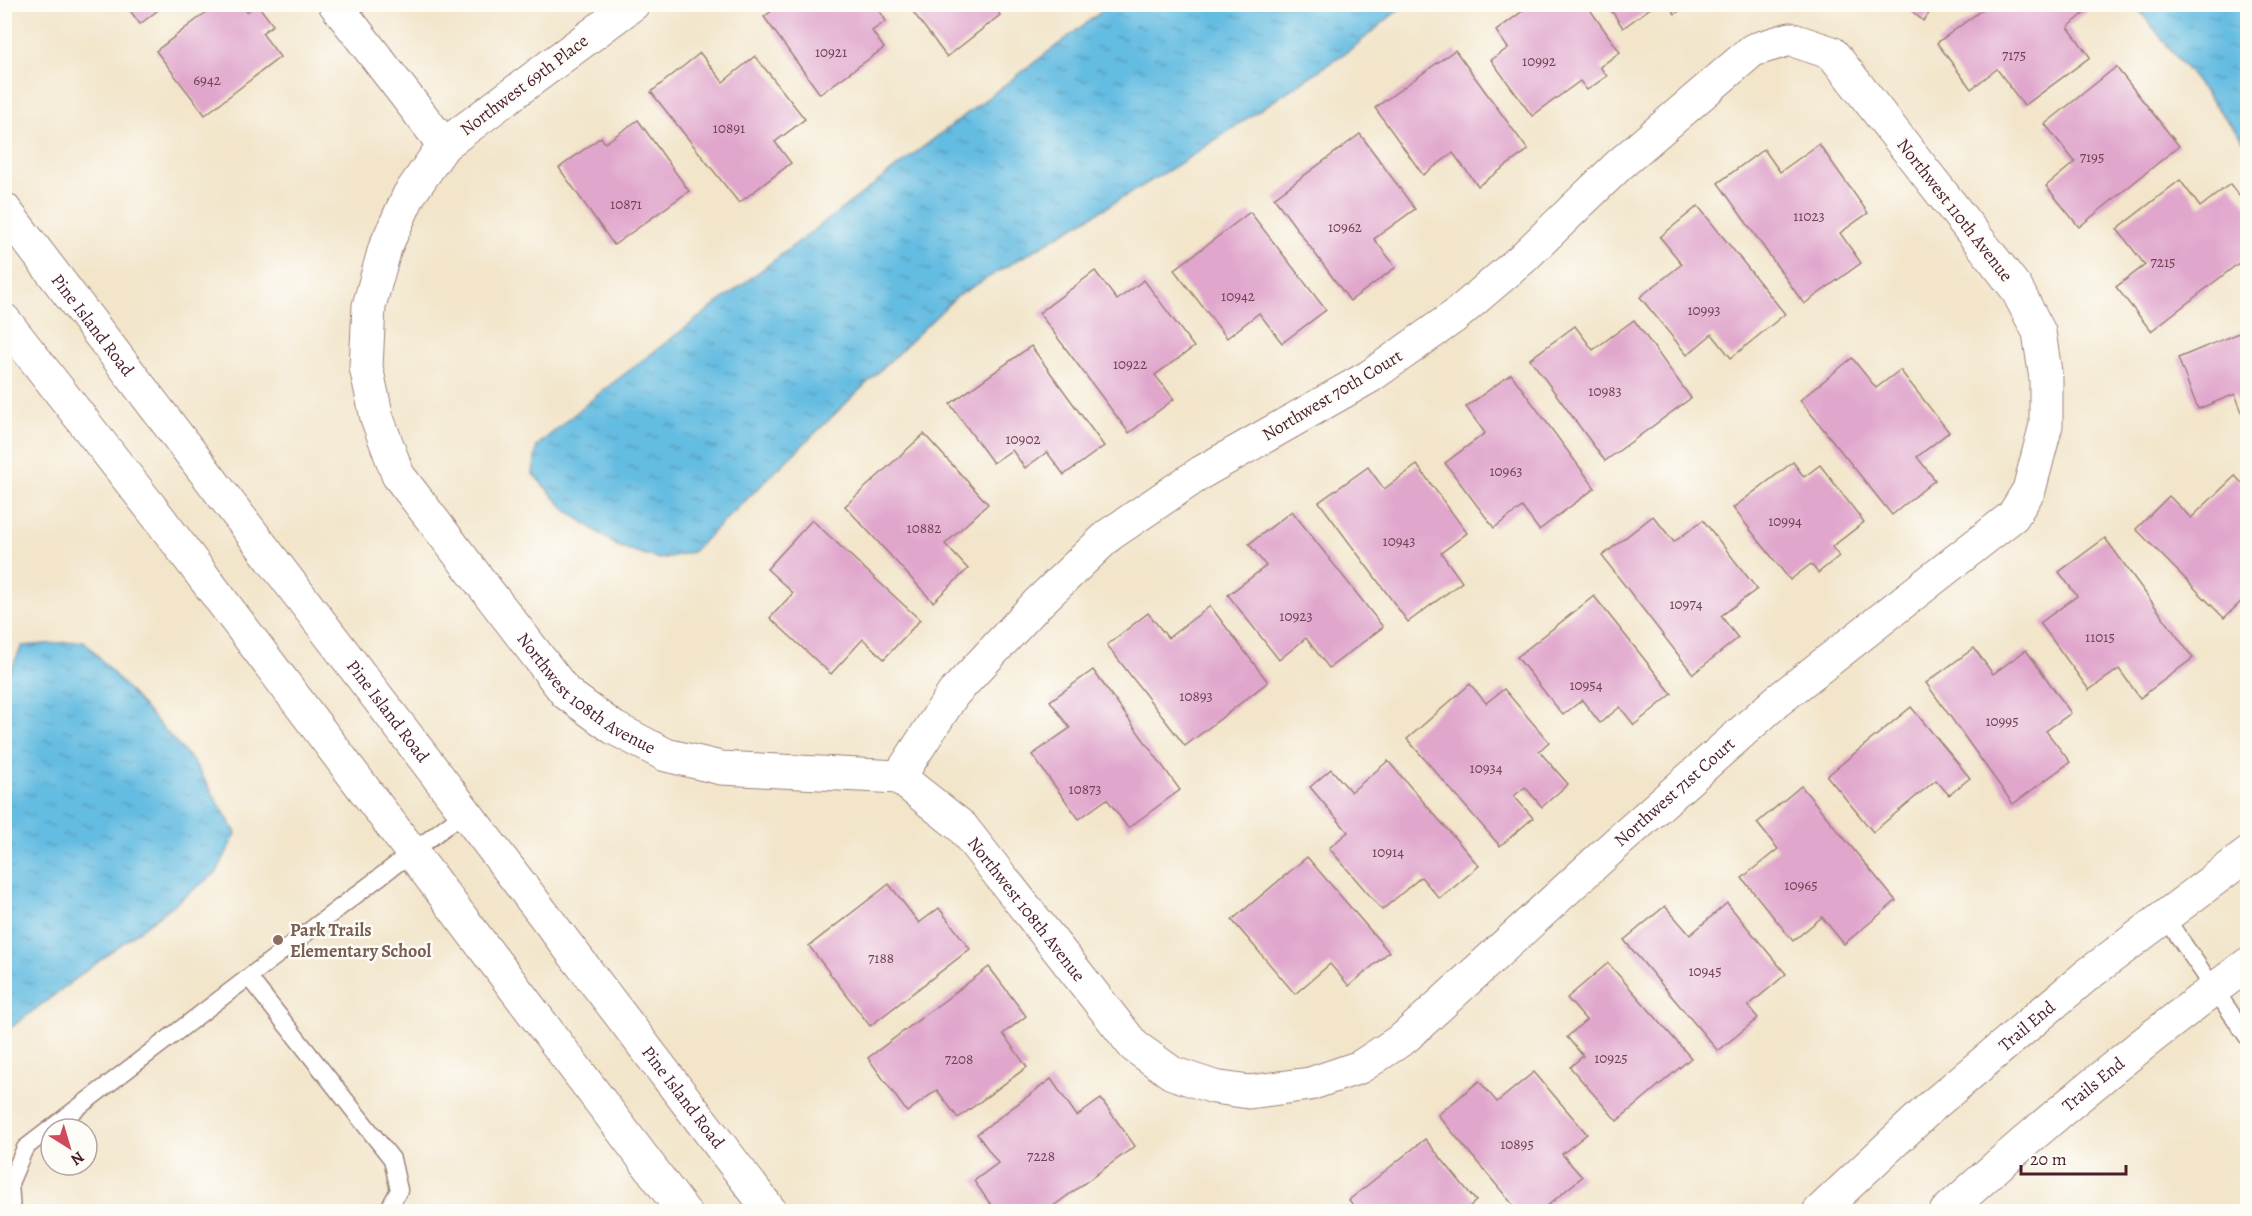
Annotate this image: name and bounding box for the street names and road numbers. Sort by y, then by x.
street label: Northwest 69th Place [455,29,593,141]
street label: Northwest 110th Avenue [1892,133,2018,287]
street label: Pine Island Road [46,269,140,381]
street label: Northwest 70th Court [1257,344,1407,446]
street label: Northwest 108th Avenue [512,627,660,760]
street label: Pine Island Road [341,655,435,768]
street label: Northwest 71st Court [1609,732,1740,852]
street label: Northwest 108th Avenue [962,832,1091,987]
street label: Trail End [1993,995,2060,1057]
street label: Pine Island Road [636,1041,730,1154]
street label: Trails End [2057,1051,2130,1117]

